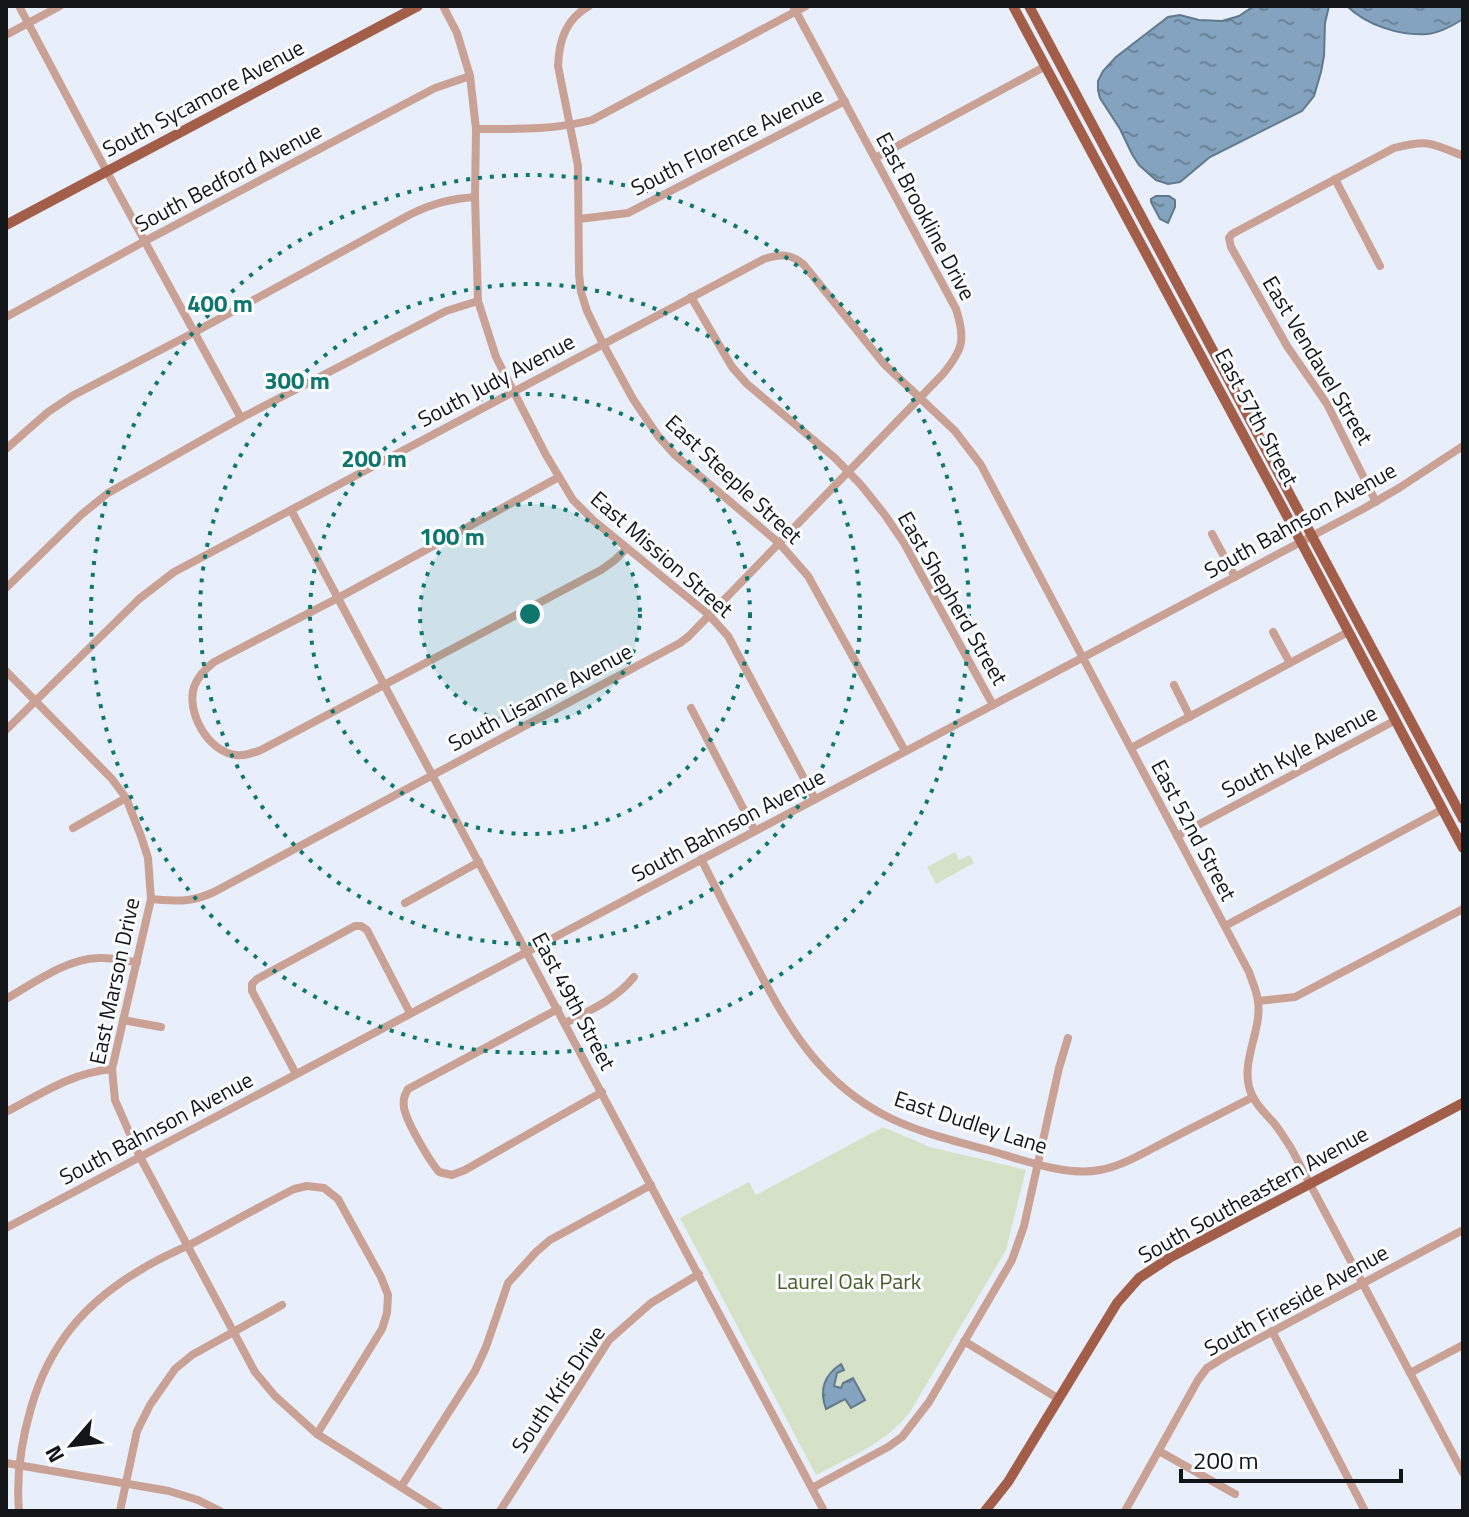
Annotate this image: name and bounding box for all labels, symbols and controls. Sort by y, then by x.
street label: South Sycamore Avenue [96,30,310,166]
street label: South Florence Avenue [625,78,829,204]
street label: South Bedford Avenue [129,113,327,241]
street label: East Brookline Drive [867,126,985,306]
street label: East Vendavel Street [1254,269,1382,451]
text: 400 m [187,285,253,321]
street label: South Judy Avenue [411,324,581,436]
street label: East 57th Street [1206,342,1308,492]
text: 300 m [264,362,330,398]
street label: East Steeple Street [658,406,811,552]
text: 200 m [341,440,407,476]
street label: South Bahnson Avenue [1198,453,1402,587]
street label: East Mission Street [583,482,741,626]
street label: East Shepherd Street [889,505,1017,692]
text: 100 m [419,518,485,554]
centre of rings [516,600,544,628]
street label: South Lisanne Avenue [442,634,638,760]
street label: South Kyle Avenue [1215,696,1383,806]
street label: East 52nd Street [1142,753,1246,907]
street label: South Bahnson Avenue [625,759,831,891]
street label: East Marson Drive [80,894,148,1068]
street label: East 49th Street [523,926,625,1076]
street label: South Bahnson Avenue [53,1062,259,1194]
street label: East Dudley Lane [890,1081,1052,1163]
street label: South Southeastern Avenue [1132,1116,1374,1272]
street label: South Fireside Avenue [1198,1235,1394,1365]
park label: Laurel Oak Park [777,1264,922,1298]
street label: South Kris Drive [503,1318,613,1460]
north arrow [32,1405,112,1485]
scale bar [1181,1433,1401,1483]
text: N [36,1440,73,1469]
text: 200 m [1193,1442,1259,1478]

